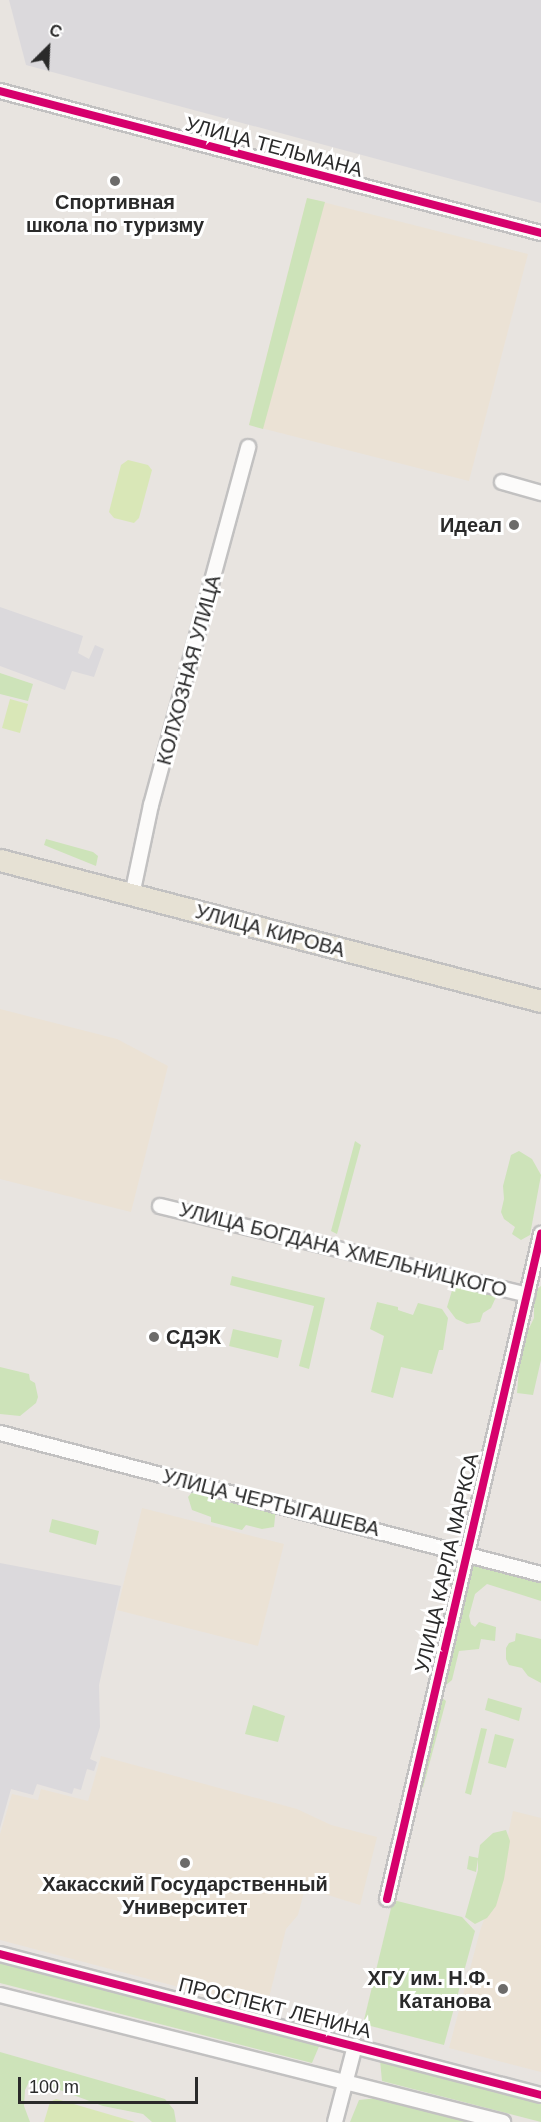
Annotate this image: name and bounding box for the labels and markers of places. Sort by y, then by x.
marker: Спортивная школа по туризму [108,174,122,188]
place label: Спортивная школа по туризму [26,191,204,238]
place label: Идеал [440,513,502,537]
marker: Идеал [507,518,521,532]
place label: СДЭК [166,1325,221,1349]
marker: СДЭК [147,1330,161,1344]
marker: Хакасский Государственный Университет [178,1856,192,1870]
place label: Хакасский Государственный Университет [42,1872,328,1919]
place label: ХГУ им. Н.Ф. Катанова [367,1966,491,2013]
marker: ХГУ им. Н.Ф. Катанова [496,1982,510,1996]

